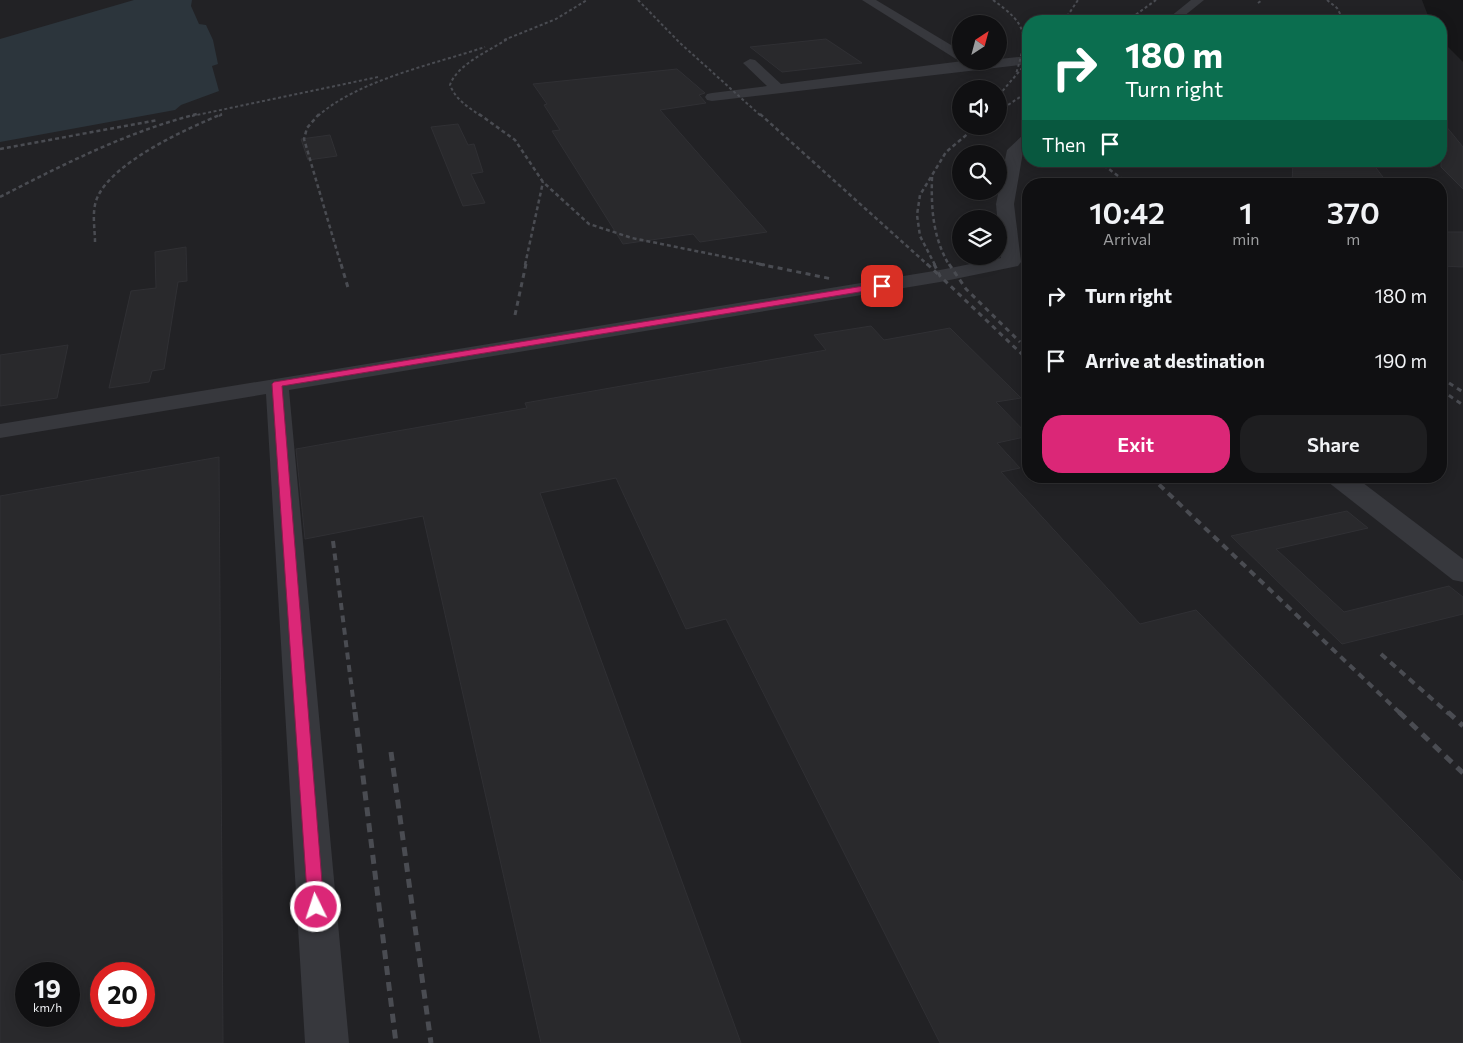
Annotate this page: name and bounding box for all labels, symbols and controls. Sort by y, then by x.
north arrow [952,15,1008,70]
map controls [952,15,1007,265]
text: 180 m [1125,32,1223,75]
icon: right [1042,35,1107,100]
text: Turn right [1125,75,1223,102]
button: sound [952,80,1007,135]
icon: arrive [1096,130,1124,158]
text: Then [1042,133,1086,156]
button: search [952,145,1007,200]
text: 10:42 [1089,193,1165,230]
text: 1 [1239,193,1252,230]
text: 370 [1327,193,1380,230]
button: layers [952,210,1007,265]
text: Arrival [1103,229,1151,248]
text: min [1232,229,1259,248]
text: m [1346,229,1360,248]
pin [861,265,903,307]
icon: arrive [868,272,896,300]
icon: right [1042,282,1070,310]
text: Turn right [1085,284,1172,307]
text: 180 m [1375,284,1427,307]
icon: arrive [1042,347,1070,375]
text: Arrive at destination [1085,349,1265,372]
text: 190 m [1375,349,1427,372]
button: Exit [1042,415,1230,473]
button: Share [1240,415,1427,473]
position arrow [289,880,341,932]
speed limit sign: 20 [90,962,155,1027]
text: 19 [34,973,61,1003]
text: km/h [33,1000,62,1014]

